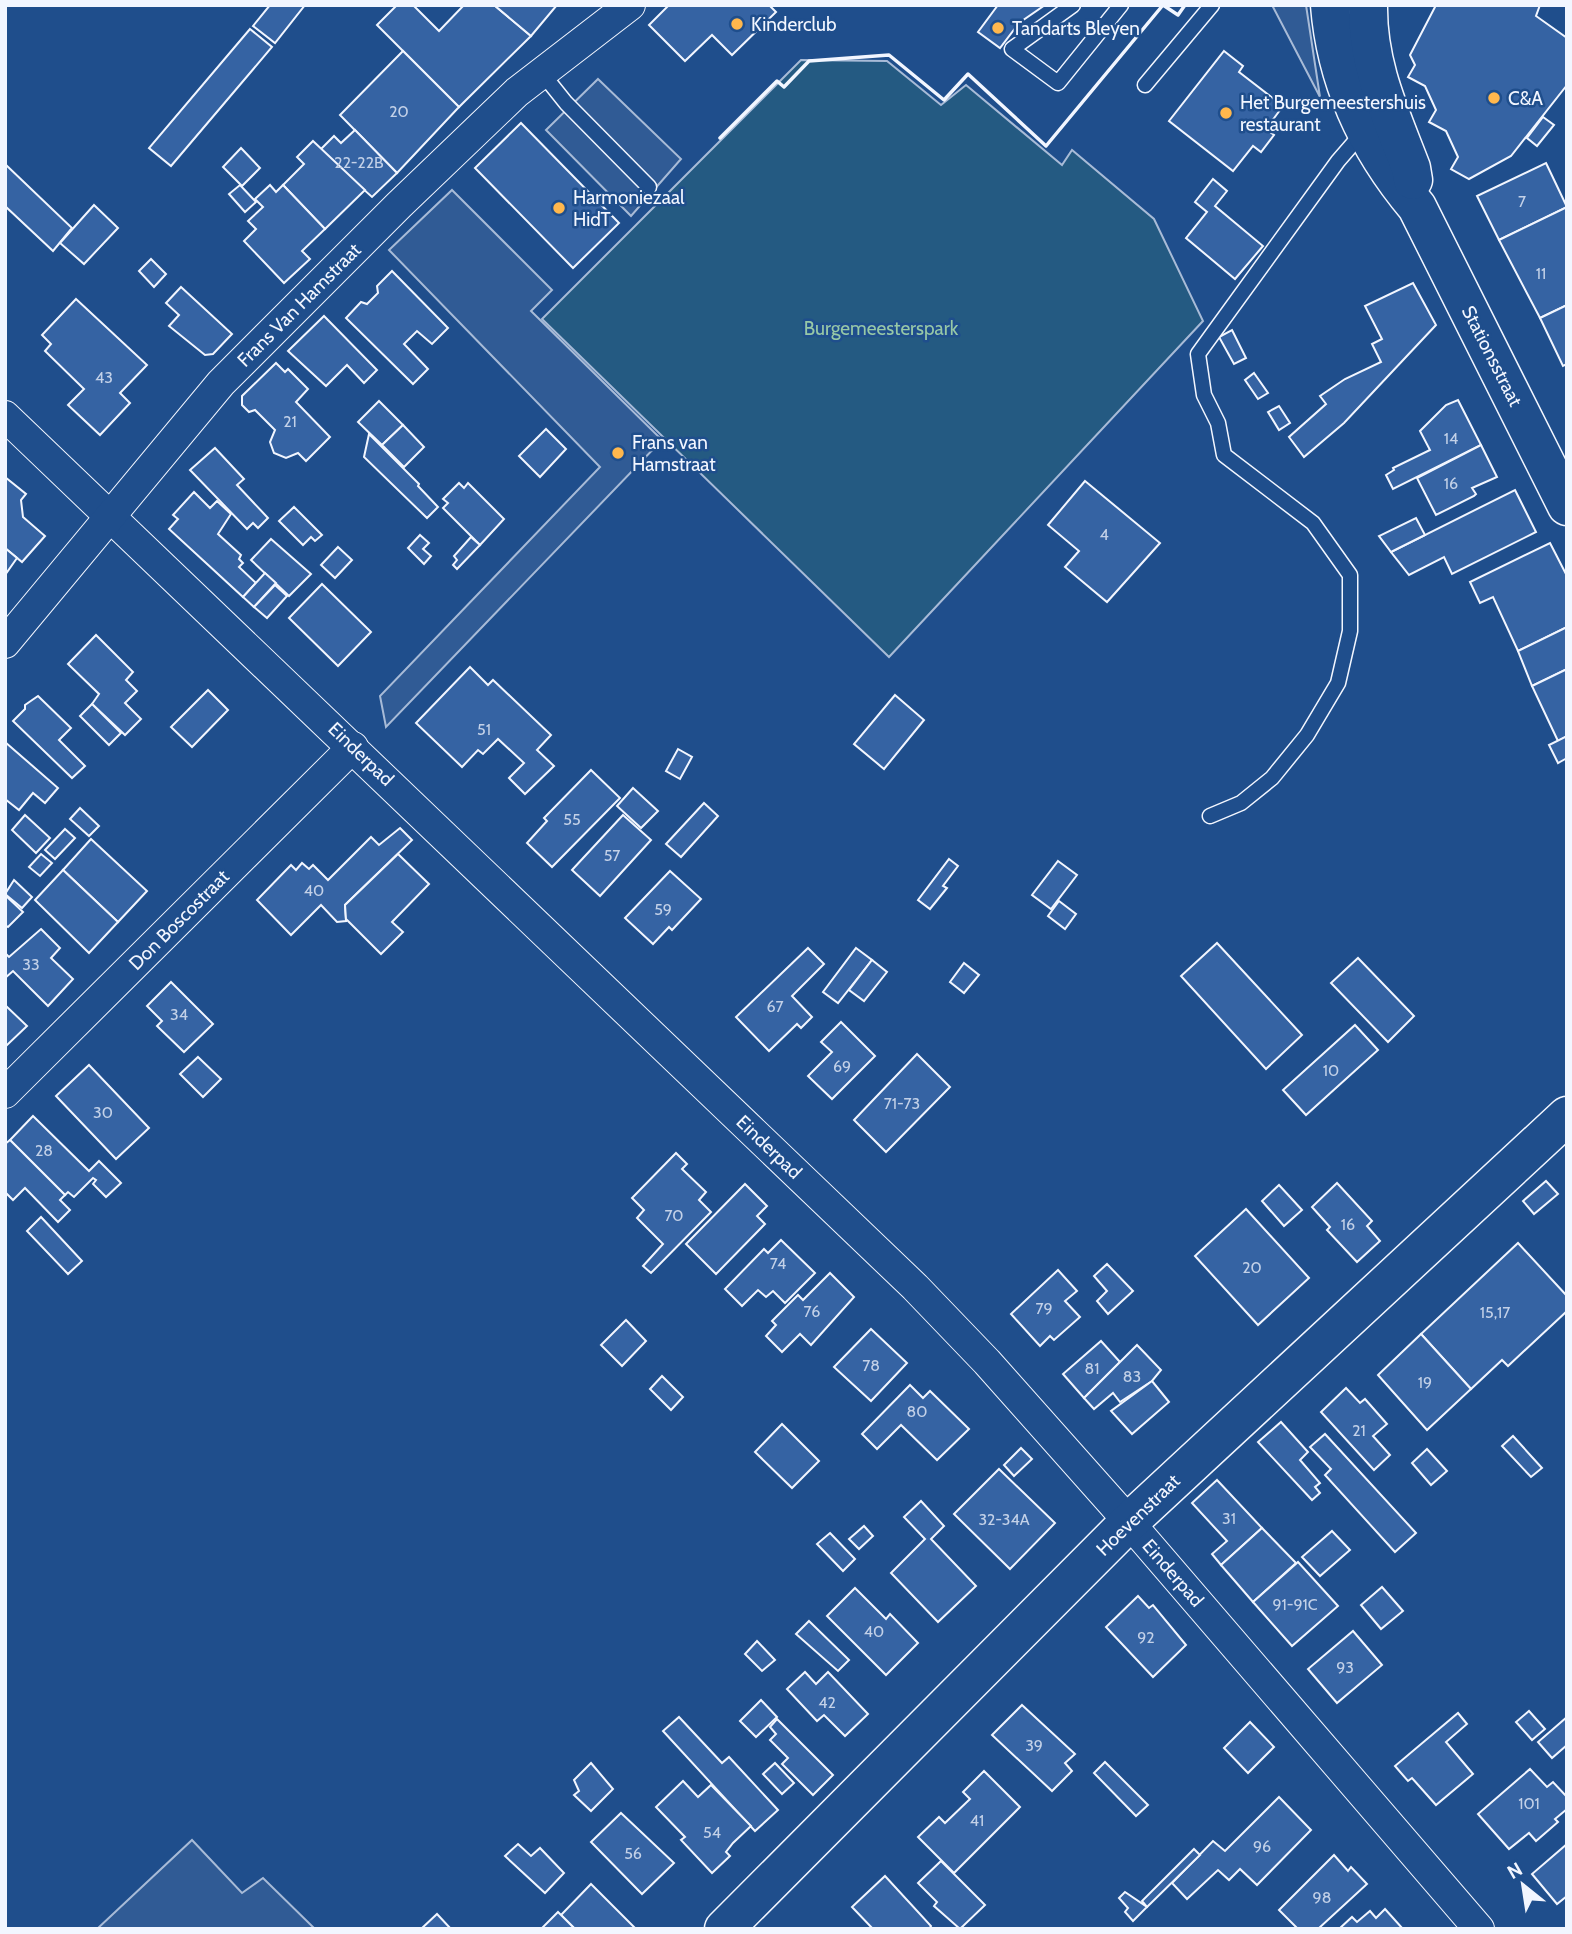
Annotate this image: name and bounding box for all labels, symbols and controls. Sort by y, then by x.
place label: Kinderclub [751,13,837,36]
marker: Kinderclub [729,16,745,32]
place label: Tandarts Bleyen [1012,17,1140,40]
marker: Tandarts Bleyen [990,20,1006,36]
place label: C&A [1508,87,1543,110]
marker: C&A [1486,90,1502,106]
place label: Het Burgemeestershuis restaurant [1240,91,1426,136]
house number: 20 [389,102,409,121]
marker: Het Burgemeestershuis restaurant [1218,105,1234,121]
house number: 22-22B [334,153,384,172]
place label: Harmoniezaal HidT [573,186,685,231]
house number: 7 [1518,192,1526,211]
marker: Harmoniezaal HidT [551,200,567,216]
street label: Frans Van Hamstraat [232,238,366,372]
house number: 11 [1536,264,1546,283]
street label: Stationsstraat [1457,302,1528,411]
park label: Burgemeesterspark [804,317,959,340]
house number: 43 [95,368,113,387]
house number: 21 [283,412,297,431]
house number: 14 [1444,429,1458,448]
place label: Frans van Hamstraat [632,431,716,476]
marker: Frans van Hamstraat [610,445,626,461]
house number: 16 [1444,474,1458,493]
house number: 4 [1099,525,1109,544]
street label: Einderpad [323,717,399,791]
house number: 51 [477,720,491,739]
house number: 55 [563,810,581,829]
house number: 57 [604,846,620,865]
street label: Don Boscostraat [124,865,234,975]
house number: 40 [304,881,324,900]
house number: 59 [654,900,672,919]
house number: 33 [22,955,40,974]
house number: 67 [766,997,784,1016]
house number: 34 [170,1005,188,1024]
house number: 69 [833,1057,851,1076]
house number: 10 [1323,1061,1339,1080]
house number: 71-73 [884,1094,920,1113]
house number: 30 [93,1103,113,1122]
street label: Einderpad [731,1110,807,1184]
house number: 28 [35,1141,53,1160]
house number: 70 [664,1206,684,1225]
house number: 16 [1341,1215,1355,1234]
house number: 74 [770,1254,786,1273]
house number: 20 [1242,1258,1262,1277]
house number: 79 [1035,1299,1053,1318]
house number: 76 [804,1302,820,1321]
house number: 15,17 [1480,1303,1510,1322]
house number: 78 [862,1356,880,1375]
house number: 81 [1085,1359,1099,1378]
house number: 83 [1123,1367,1141,1386]
house number: 19 [1418,1373,1432,1392]
house number: 80 [907,1402,927,1421]
house number: 21 [1352,1421,1366,1440]
street label: Hoevenstraat [1091,1469,1185,1561]
house number: 31 [1222,1509,1236,1528]
house number: 32-34A [978,1510,1030,1529]
street label: Einderpad [1137,1534,1209,1612]
house number: 91-91C [1272,1595,1318,1614]
house number: 40 [864,1622,884,1641]
house number: 92 [1137,1628,1155,1647]
house number: 93 [1336,1658,1354,1677]
house number: 42 [818,1693,836,1712]
house number: 39 [1025,1736,1043,1755]
house number: 101 [1518,1794,1540,1813]
house number: 41 [970,1811,984,1830]
house number: 54 [703,1823,721,1842]
house number: 96 [1253,1837,1271,1856]
house number: 56 [624,1844,642,1863]
north arrow [1488,1850,1558,1920]
text: N [1503,1857,1526,1884]
house number: 98 [1313,1888,1331,1907]

